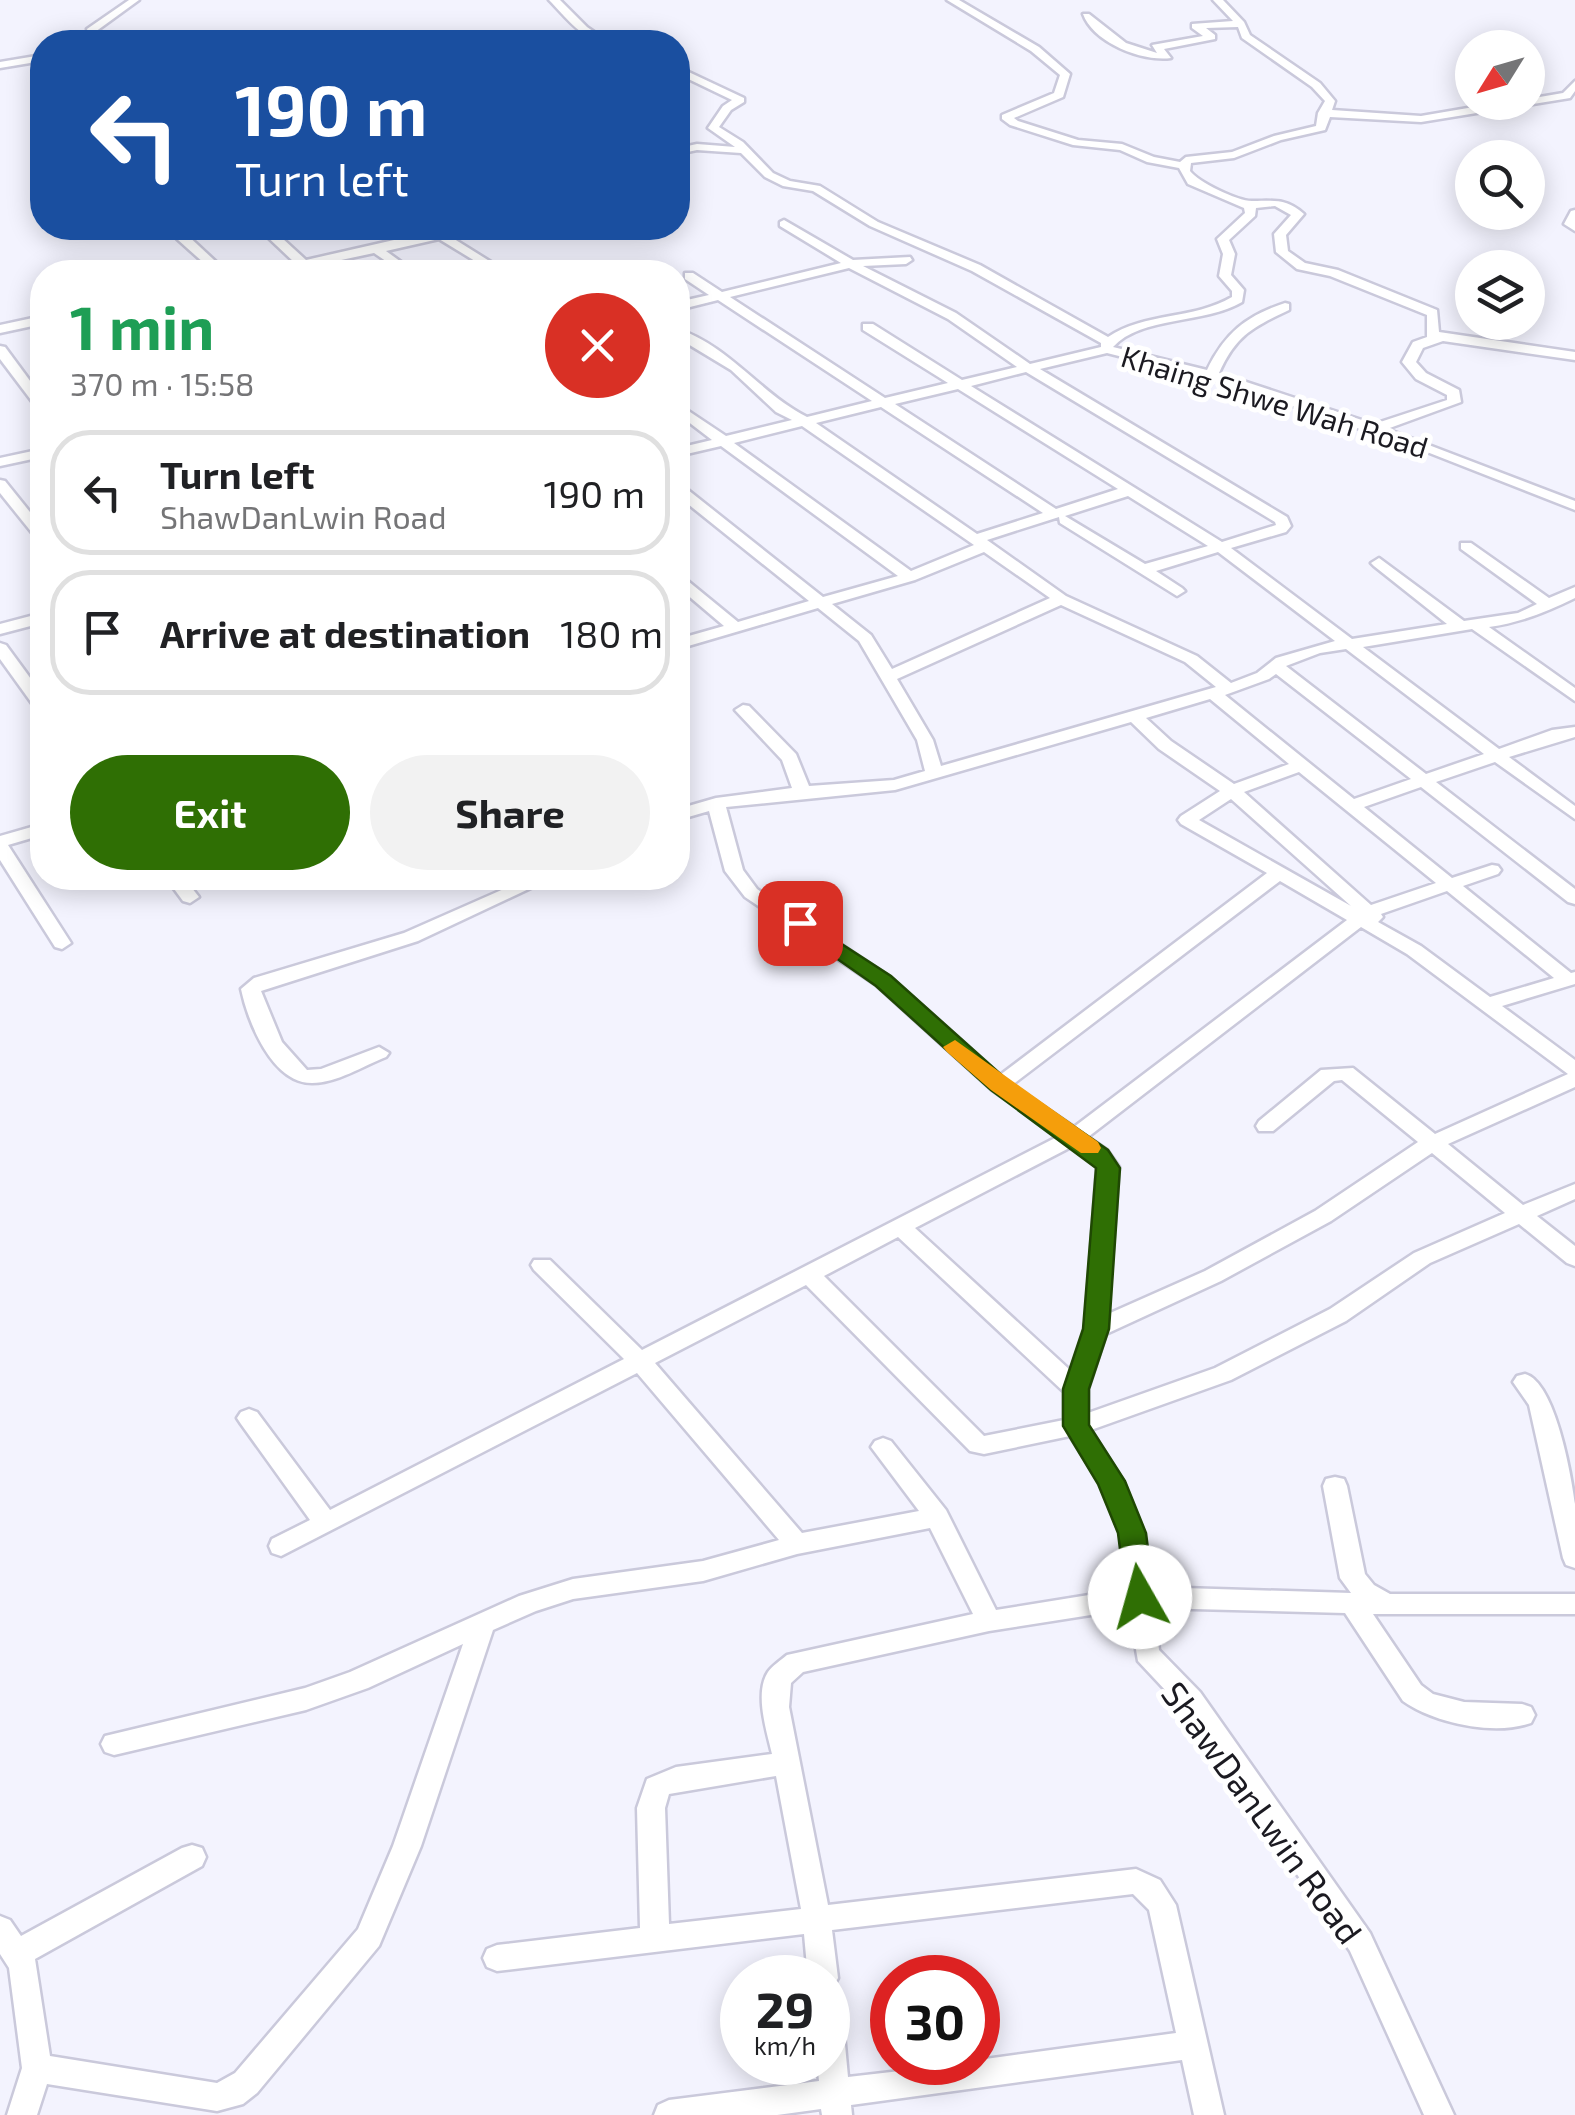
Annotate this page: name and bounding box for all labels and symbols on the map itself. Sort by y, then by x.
north arrow [1455,30,1545,120]
street label: Khaing Shwe Wah Road [1117,337,1433,465]
pin [758,881,843,966]
position arrow [1088,1545,1192,1649]
street label: ShawDanLwin Road [1154,1673,1372,1951]
speed limit sign: 30 [870,1955,1000,2085]

